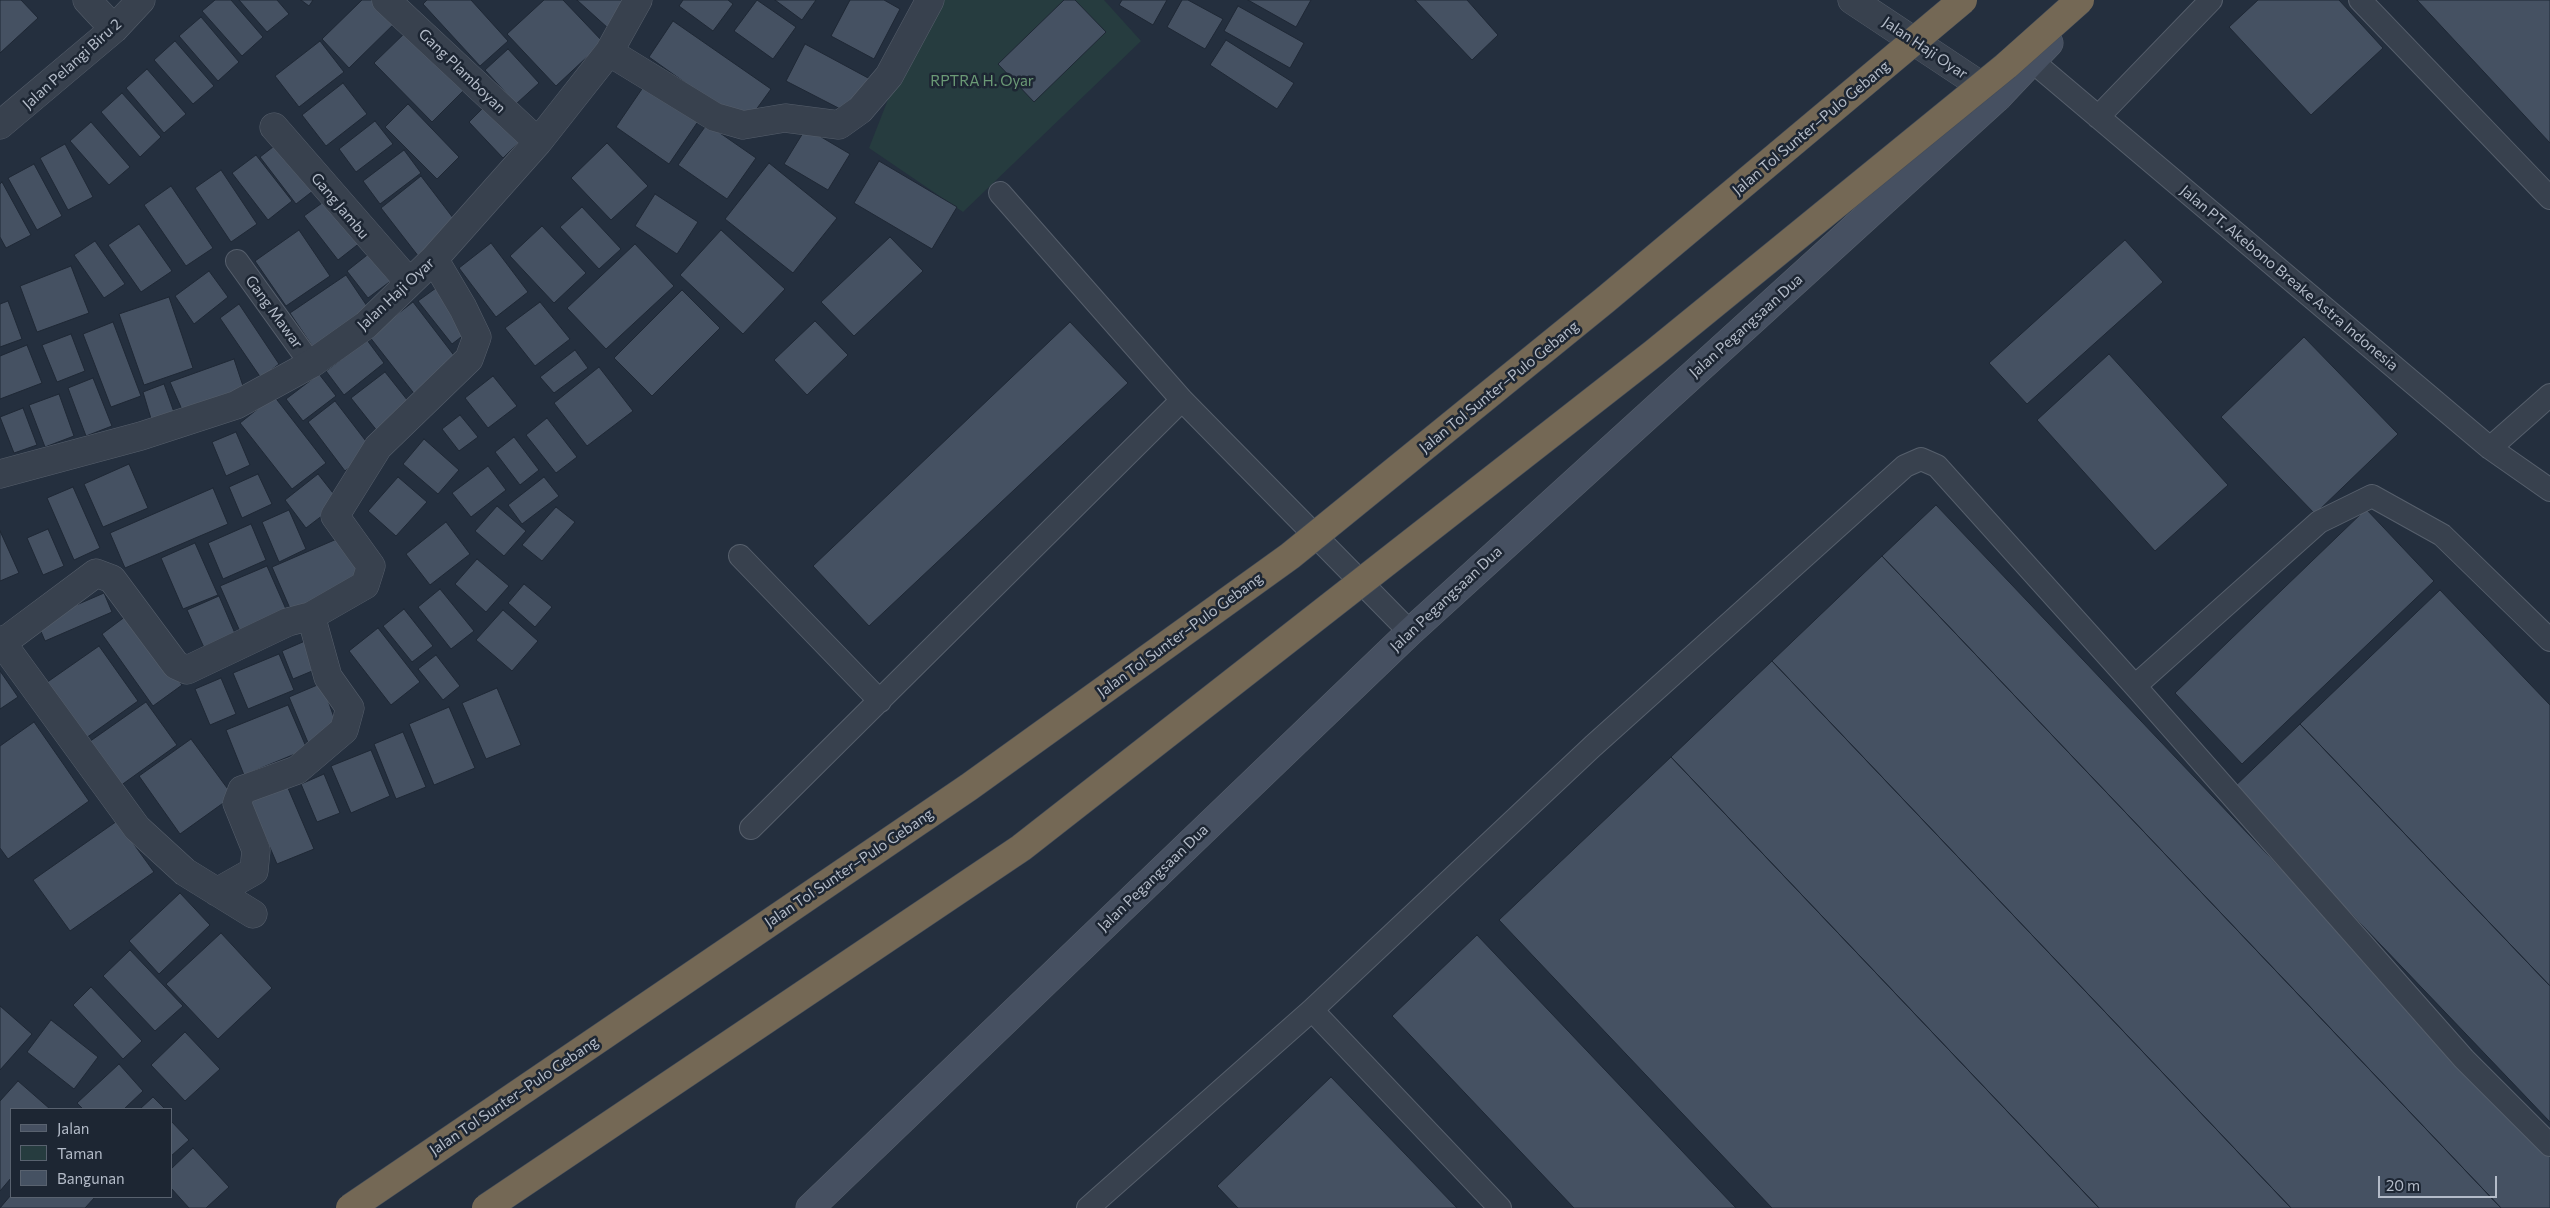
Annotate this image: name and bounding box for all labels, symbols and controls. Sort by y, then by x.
street label: Jalan Haji Oyar [1879,13,1971,83]
street label: Jalan Pelangi Biru 2 [19,15,125,113]
street label: Gang Plamboyan [415,25,509,117]
street label: Jalan Tol Sunter–Pulo Gebang [1729,57,1893,199]
park label: RPTRA H. Oyar [930,72,1034,90]
street label: Gang Jambu [307,169,373,243]
street label: Jalan PT. Akebono Breake Astra Indonesia [2176,181,2402,375]
street label: Jalan Haji Oyar [354,254,438,334]
street label: Jalan Pegangsaan Dua [1686,270,1806,382]
street label: Gang Mawar [241,272,307,352]
street label: Jalan Tol Sunter–Pulo Gebang [1416,317,1582,457]
street label: Jalan Pegangsaan Dua [1386,543,1506,655]
street label: Jalan Tol Sunter–Pulo Gebang [1094,569,1266,701]
street label: Jalan Tol Sunter–Pulo Gebang [761,805,937,931]
street label: Jalan Pegangsaan Dua [1094,821,1212,935]
street label: Jalan Tol Sunter–Pulo Gebang [426,1033,602,1159]
legend [10,1108,172,1198]
text: Jalan [57,1119,89,1137]
text: Taman [57,1144,103,1162]
scale bar [2380,1166,2499,1198]
text: Bangunan [57,1169,125,1187]
text: 20 m [2386,1176,2420,1194]

